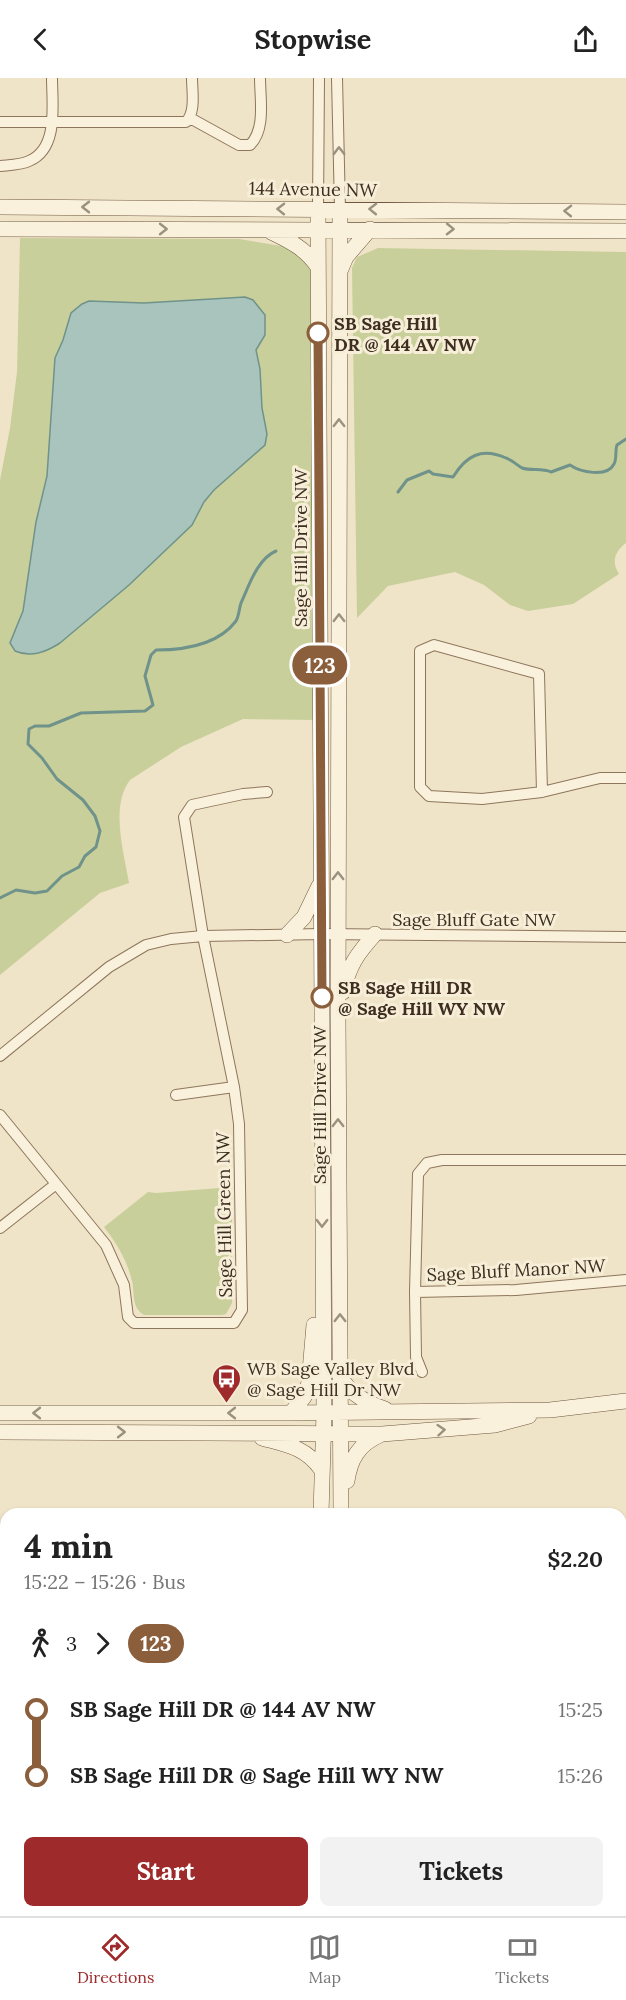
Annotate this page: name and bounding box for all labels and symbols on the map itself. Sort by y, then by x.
one-way arrow [333,146,345,155]
street label: 144 Avenue NW [249,176,378,202]
one-way arrow [82,201,91,213]
one-way arrow [277,202,286,215]
one-way arrow [368,203,377,216]
one-way arrow [563,205,572,217]
one-way arrow [159,223,168,235]
one-way arrow [445,223,454,236]
place label: SB Sage Hill DR @ 144 AV NW [334,312,476,356]
marker: SB Sage Hill DR @ 144 AV NW [307,322,329,344]
one-way arrow [333,418,345,427]
street label: Sage Hill Drive NW [289,468,312,627]
one-way arrow [333,613,345,622]
line badge: 123 [286,646,354,684]
one-way arrow [332,871,344,880]
street label: Sage Bluff Gate NW [392,908,557,931]
place label: SB Sage Hill DR @ Sage Hill WY NW [338,976,506,1020]
marker: SB Sage Hill DR @ Sage Hill WY NW [311,986,333,1008]
street label: Sage Hill Drive NW [308,1025,331,1184]
one-way arrow [332,1119,345,1128]
street label: Sage Hill Green NW [211,1131,237,1298]
one-way arrow [316,1219,328,1228]
street label: Sage Bluff Manor NW [426,1254,607,1286]
one-way arrow [334,1314,346,1323]
place label: WB Sage Valley Blvd @ Sage Hill Dr NW [247,1357,415,1401]
bus stop icon: WB Sage Valley Blvd @ Sage Hill Dr NW [210,1362,242,1404]
one-way arrow [33,1407,42,1419]
one-way arrow [228,1407,237,1419]
one-way arrow [436,1424,445,1437]
one-way arrow [117,1426,126,1438]

